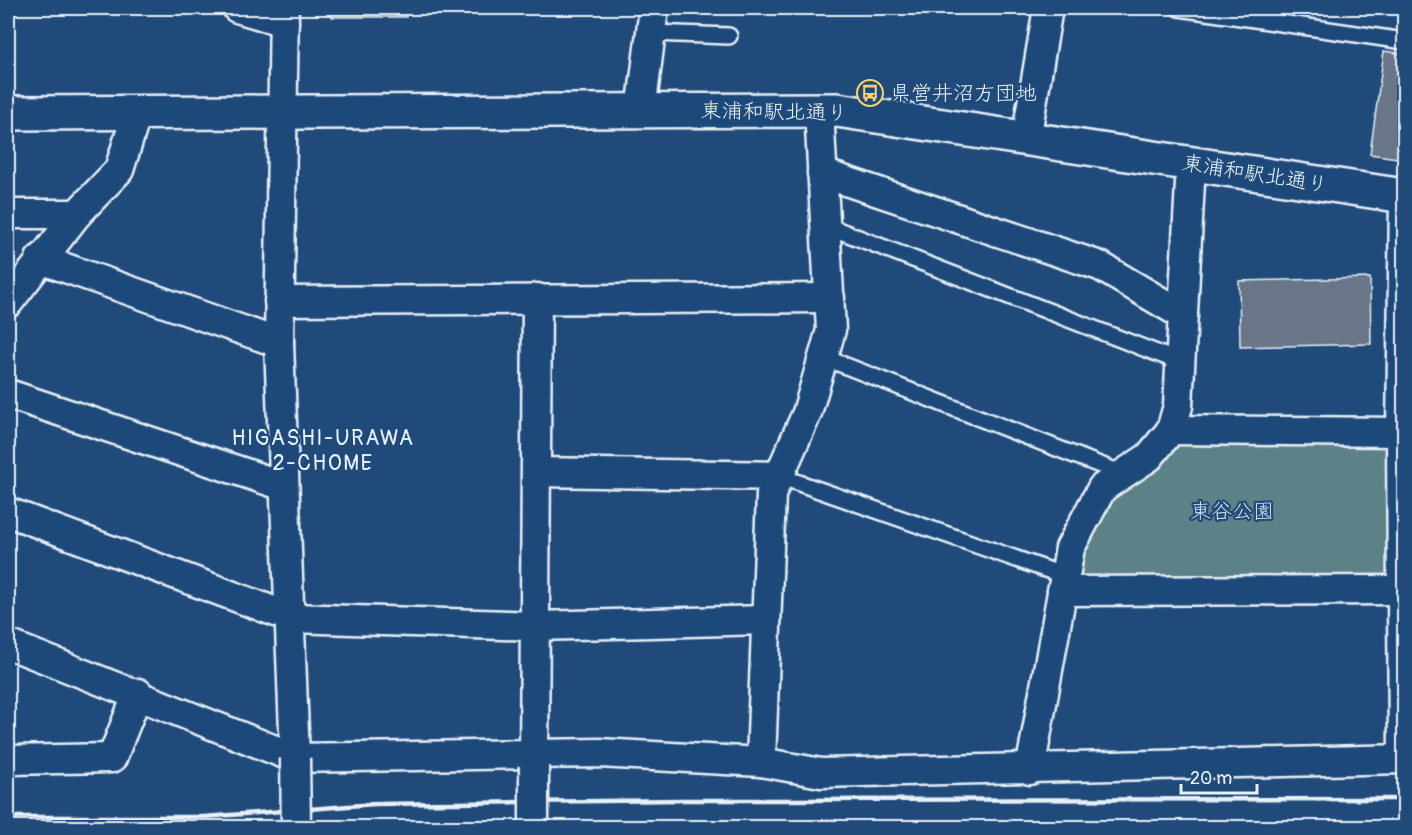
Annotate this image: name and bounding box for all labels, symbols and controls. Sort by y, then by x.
bus stop icon: 県営井沼方団地 [855,78,885,108]
place label: 県営井沼方団地 [890,80,1037,107]
street label: 東浦和駅北通り [700,97,848,127]
street label: 東浦和駅北通り [1180,149,1330,199]
district label: HIGASHI-URAWA 2-CHOME [232,424,414,477]
park label: 東谷公園 [1190,498,1274,525]
scale bar [1181,757,1258,795]
text: 20 m [1190,767,1232,790]

